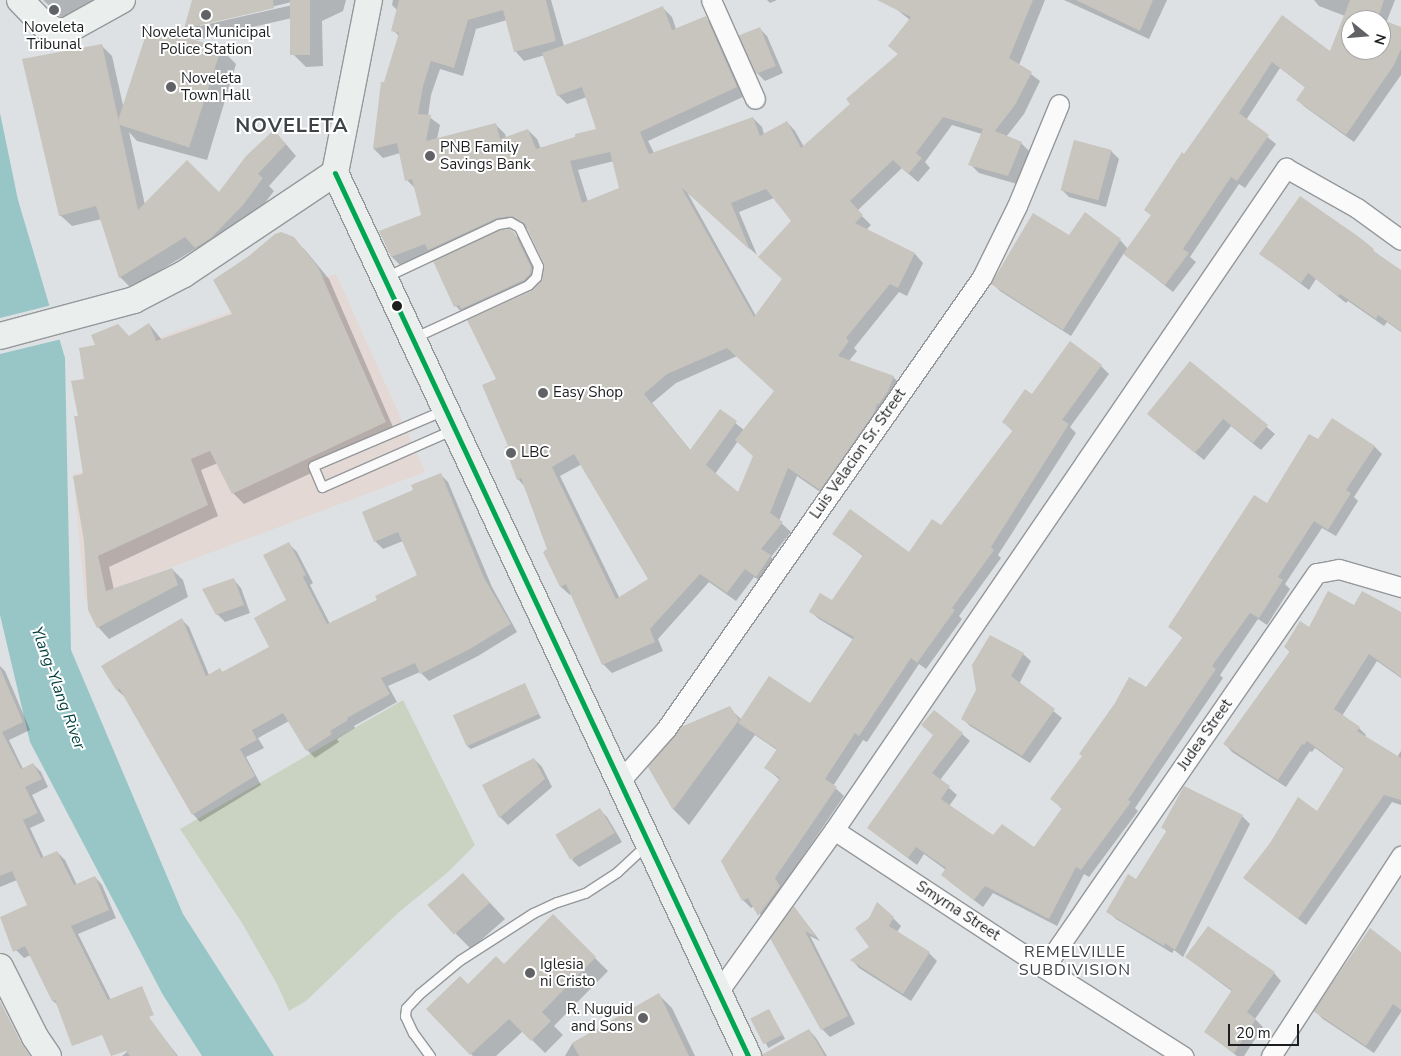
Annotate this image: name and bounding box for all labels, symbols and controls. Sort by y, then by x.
marker: Noveleta Tribunal [48,4,60,16]
marker: Noveleta Municipal Police Station [200,9,212,21]
north arrow [1341,10,1391,60]
place label: Noveleta Tribunal [24,18,84,53]
place label: Noveleta Municipal Police Station [141,23,271,58]
text: N [1369,31,1390,47]
place label: Noveleta Town Hall [181,69,250,104]
marker: Noveleta Town Hall [165,81,177,93]
district label: NOVELETA [234,113,350,137]
place label: PNB Family Savings Bank [440,138,531,173]
marker: PNB Family Savings Bank [424,150,436,162]
unlabelled marker [392,301,402,311]
place label: Easy Shop [553,384,623,402]
street label: Luis Velacion Sr. Street [806,386,910,522]
marker: Easy Shop [537,387,549,399]
place label: LBC [521,444,549,462]
marker: LBC [505,447,517,459]
water label: Ylang-Ylang River [27,624,89,752]
street label: Judea Street [1174,696,1236,774]
street label: Smyrna Street [913,877,1003,945]
district label: REMELVILLE SUBDIVISION [1017,942,1133,980]
place label: Iglesia ni Cristo [540,955,595,990]
marker: Iglesia ni Cristo [524,967,536,979]
place label: R. Nuguid and Sons [567,1000,633,1035]
marker: R. Nuguid and Sons [637,1012,649,1024]
scale bar [1231,1014,1302,1046]
text: 20 m [1236,1023,1271,1043]

